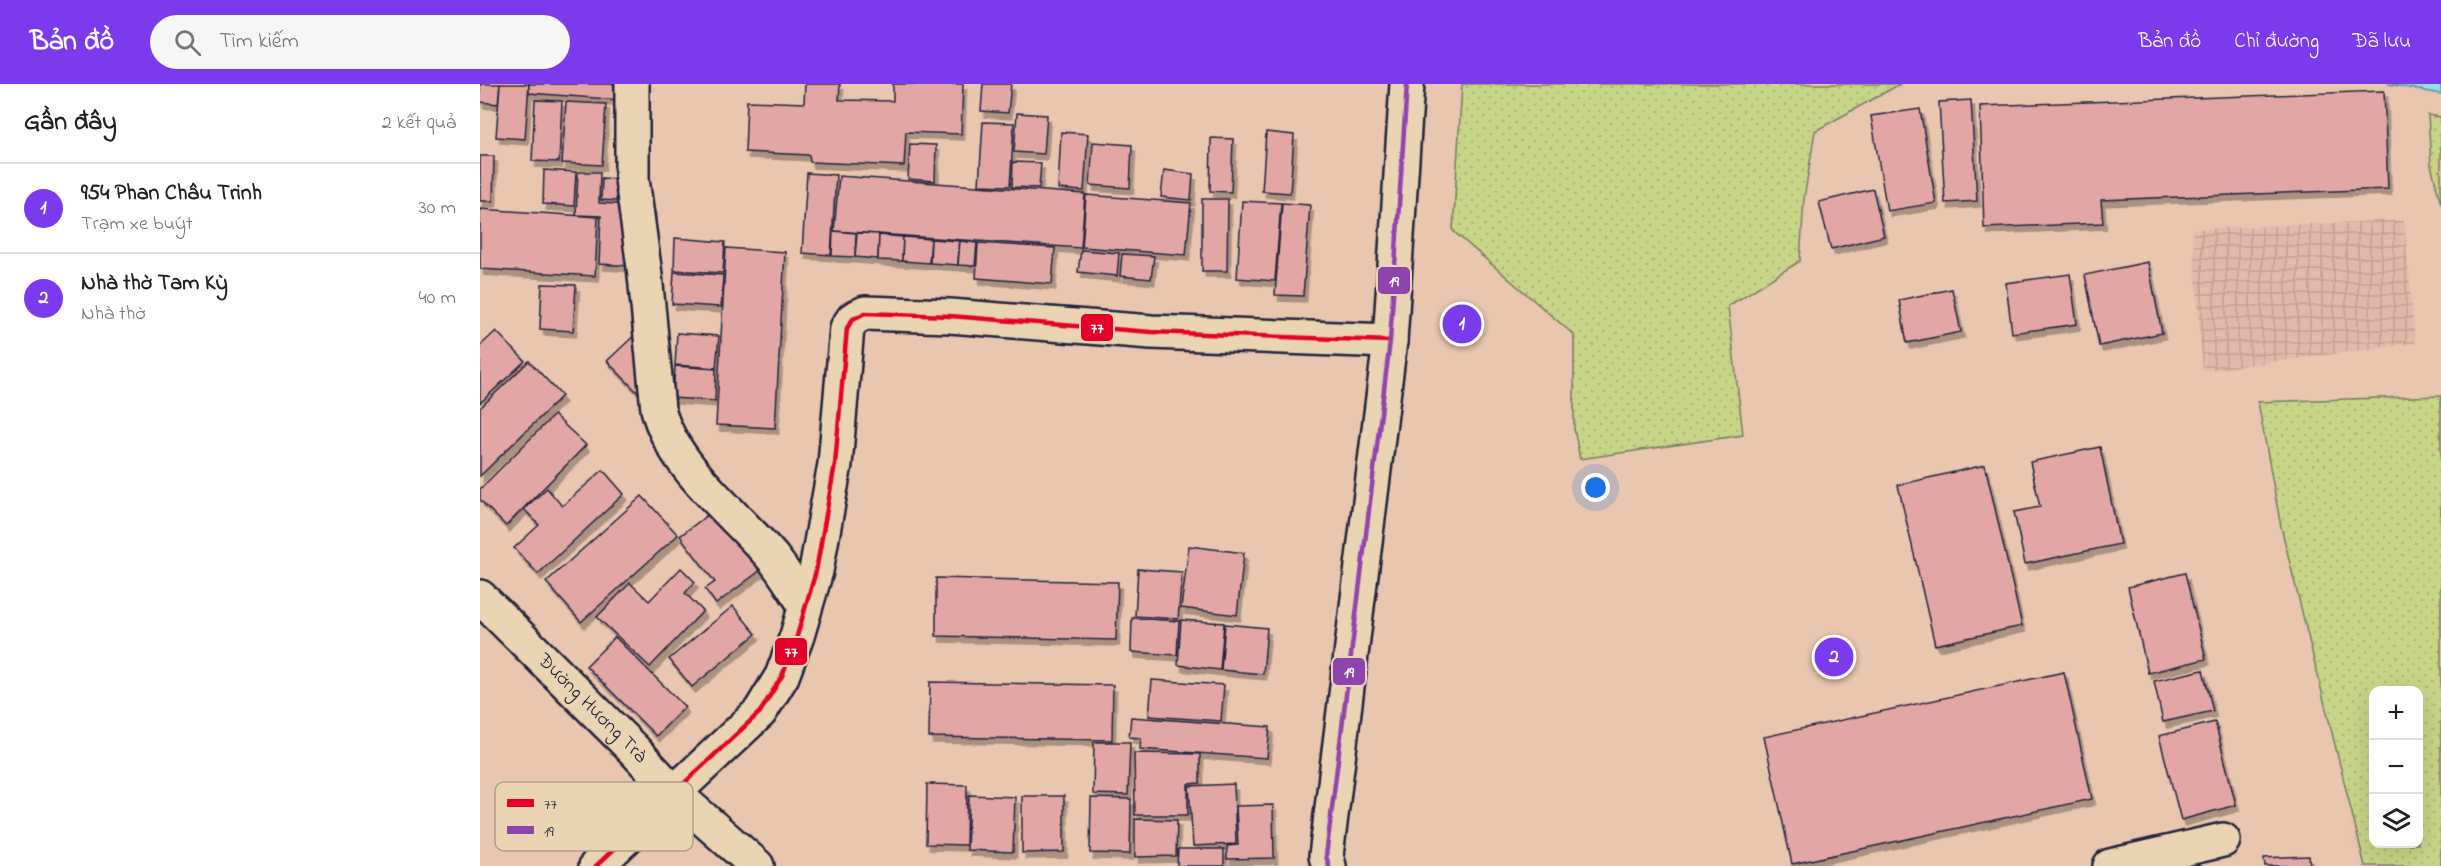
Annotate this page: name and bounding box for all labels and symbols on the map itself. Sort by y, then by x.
line badge: 19 [1377,266,1411,295]
text: 19 [1389,270,1399,294]
pin: 1 [1442,302,1482,346]
line badge: 77 [1080,313,1114,342]
text: 77 [1090,317,1104,341]
your location [1581,473,1610,502]
pin: 2 [1814,634,1854,680]
line badge: 77 [774,637,808,666]
text: 77 [784,641,798,665]
street label: Đường Hương Trà [530,646,654,770]
line badge: 19 [1332,657,1366,686]
text: 19 [1344,661,1354,685]
legend [495,782,693,851]
text: 77 [544,793,558,817]
text: 19 [544,820,554,844]

